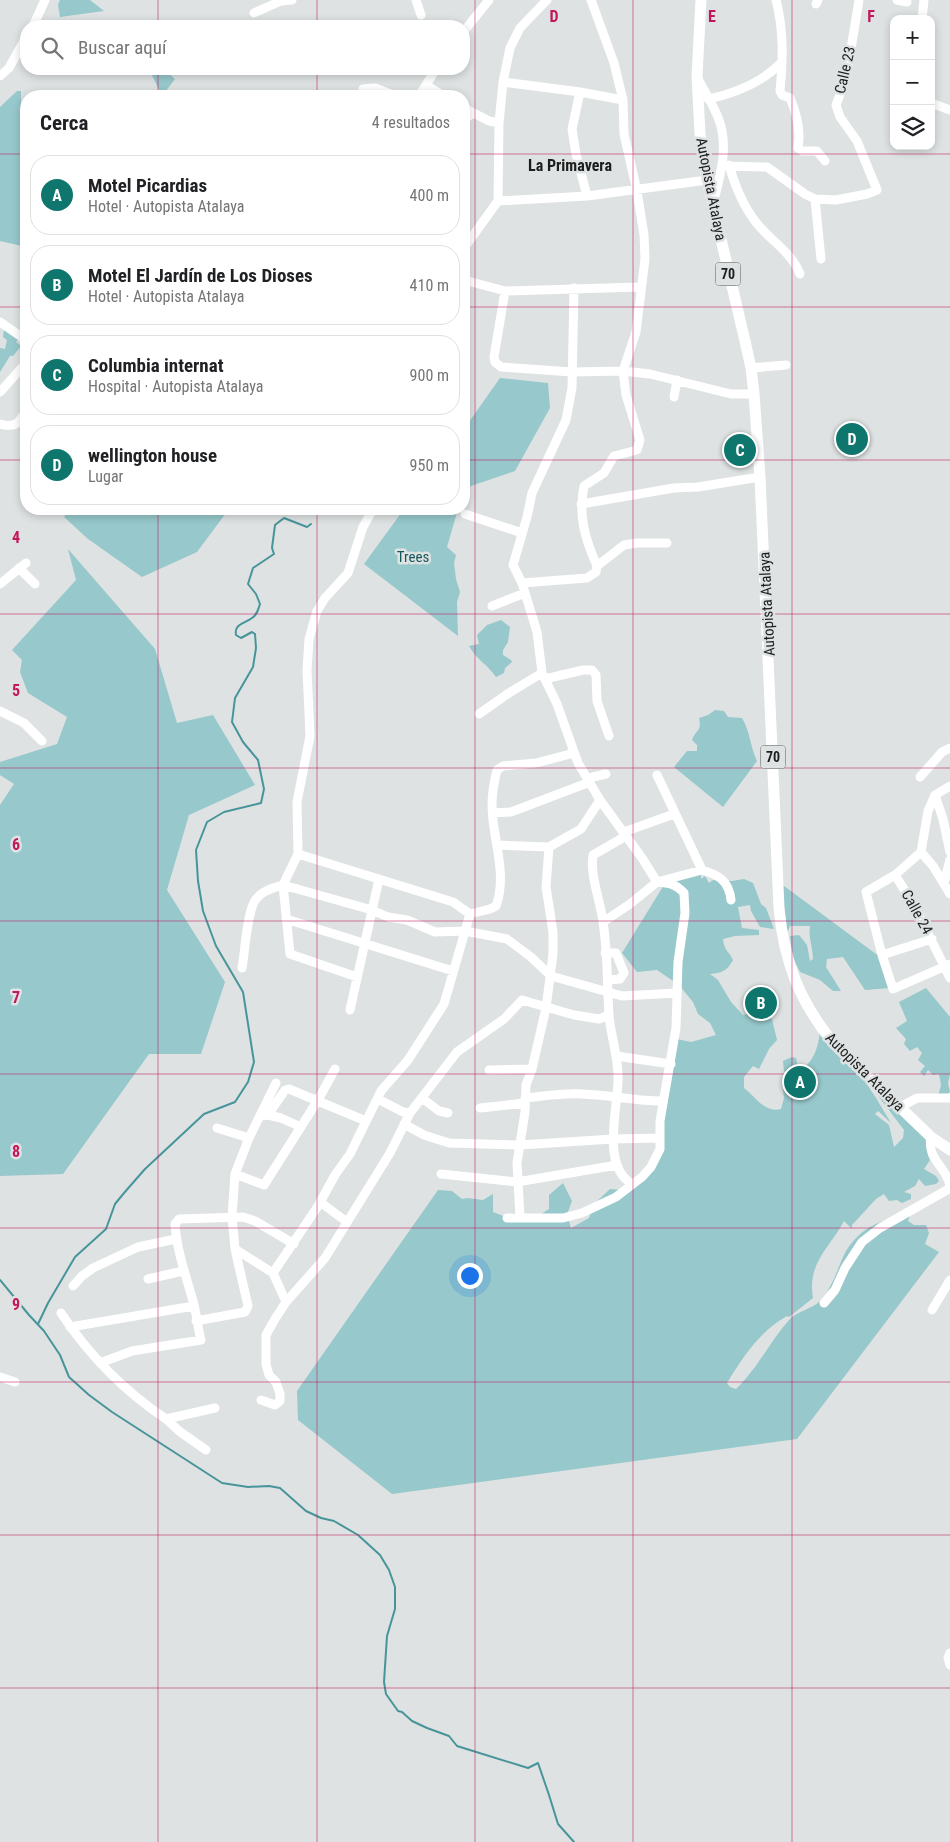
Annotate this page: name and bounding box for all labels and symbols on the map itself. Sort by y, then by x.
text: D [549,7,559,26]
text: E [708,7,716,26]
text: F [867,7,875,26]
street label: Calle 23 [831,45,859,95]
street label: Autopista Atalaya [692,136,730,242]
district label: La Primavera [528,156,612,175]
road number: 70 [716,262,740,286]
pin: D [836,420,868,458]
pin: C [724,431,756,469]
text: 4 [12,528,20,547]
park label: Trees [397,548,429,566]
street label: Autopista Atalaya [755,551,779,657]
text: 5 [12,681,20,700]
road number: 70 [760,746,786,769]
text: 6 [12,835,20,854]
street label: Calle 24 [898,887,936,937]
pin: B [745,984,777,1022]
text: 7 [12,988,20,1007]
street label: Autopista Atalaya [822,1029,908,1115]
pin: A [784,1063,816,1101]
text: 8 [12,1142,20,1161]
your location [457,1263,483,1289]
text: 9 [12,1295,20,1314]

